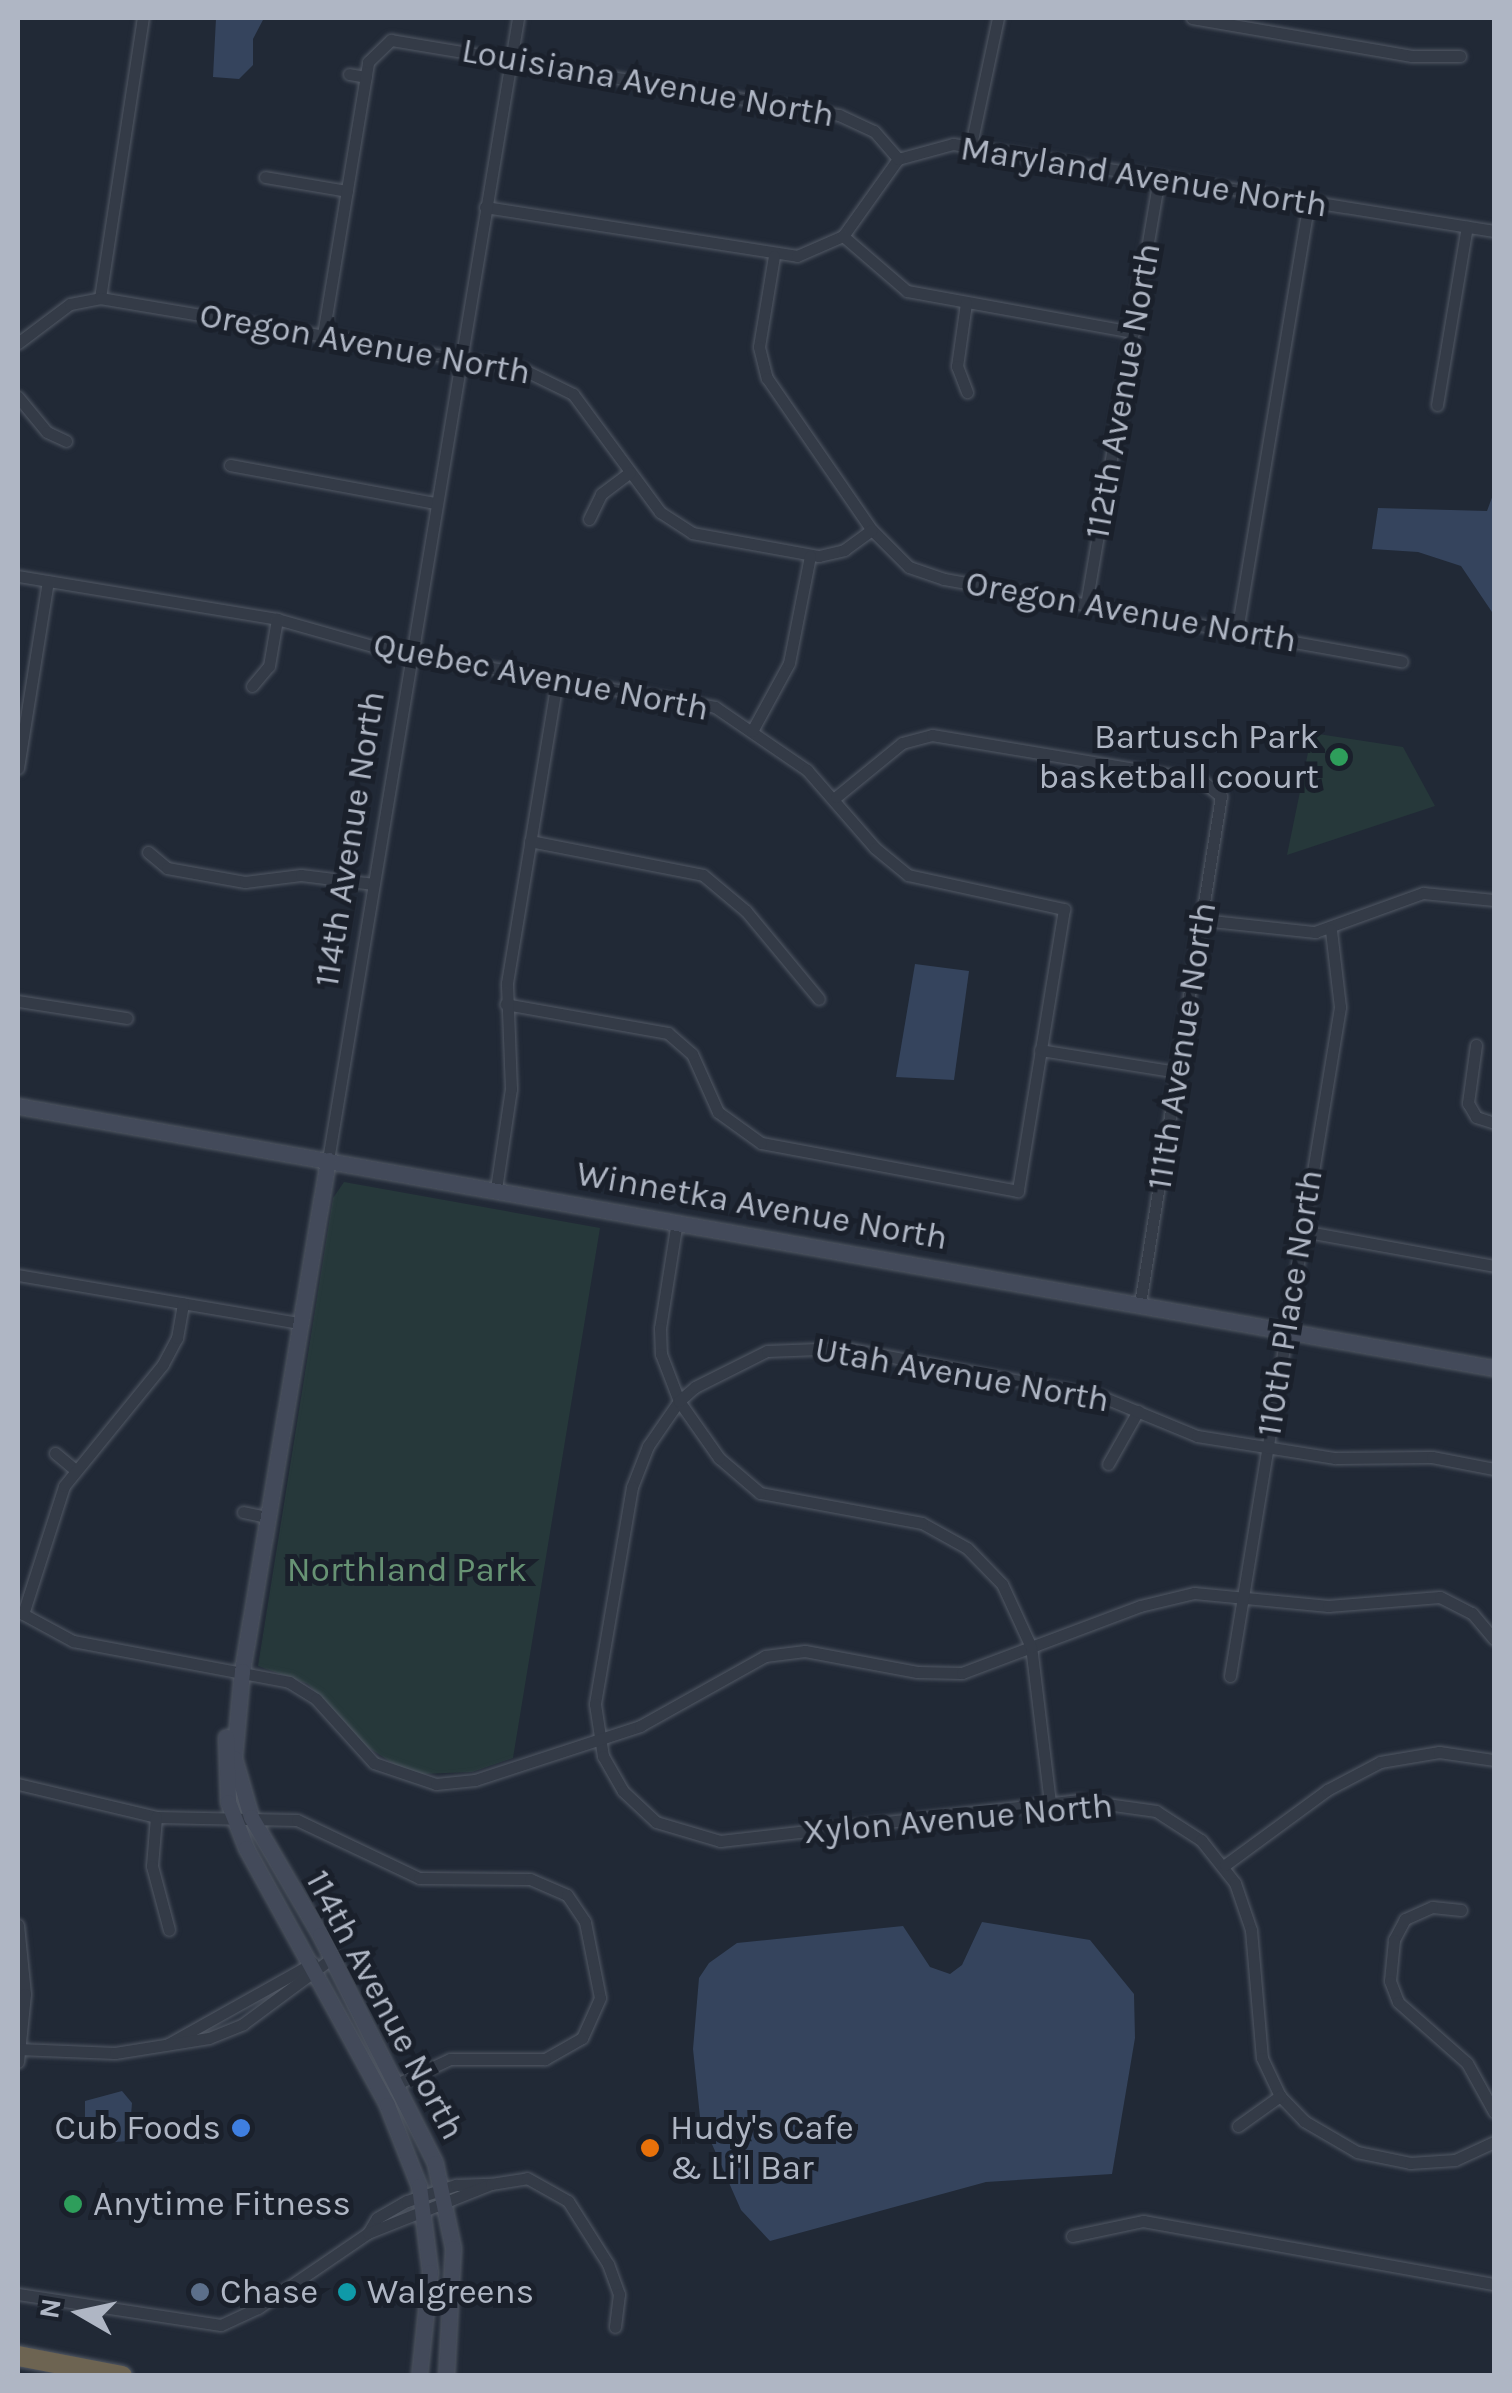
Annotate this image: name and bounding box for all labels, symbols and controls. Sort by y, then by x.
street label: Louisiana Avenue North [459,30,837,136]
street label: Maryland Avenue North [958,127,1330,227]
street label: 112th Avenue North [1076,240,1170,542]
street label: Oregon Avenue North [196,294,534,394]
street label: Oregon Avenue North [962,562,1300,662]
street label: Quebec Avenue North [370,624,712,730]
street label: 114th Avenue North [306,688,394,990]
place label: Bartusch Park basketball coourt [1039,716,1319,798]
marker: Bartusch Park basketball coourt [1328,746,1350,768]
street label: 111th Avenue North [1139,899,1225,1193]
street label: Winnetka Avenue North [573,1153,951,1259]
street label: 110th Place North [1248,1167,1332,1439]
street label: Utah Avenue North [812,1328,1112,1422]
park label: Northland Park [287,1549,527,1591]
street label: Xylon Avenue North [801,1785,1115,1853]
street label: 114th Avenue North [296,1863,474,2147]
place label: Cub Foods [55,2107,221,2149]
place label: Hudy's Cafe & Li'l Bar [670,2107,854,2189]
marker: Cub Foods [230,2117,252,2139]
marker: Hudy's Cafe & Li'l Bar [639,2137,661,2159]
place label: Anytime Fitness [93,2183,351,2225]
marker: Anytime Fitness [62,2193,84,2215]
north arrow [30,2263,130,2363]
place label: Chase [220,2271,318,2313]
place label: Walgreens [367,2271,534,2313]
marker: Chase [189,2281,211,2303]
marker: Walgreens [336,2281,358,2303]
text: N [32,2296,68,2321]

